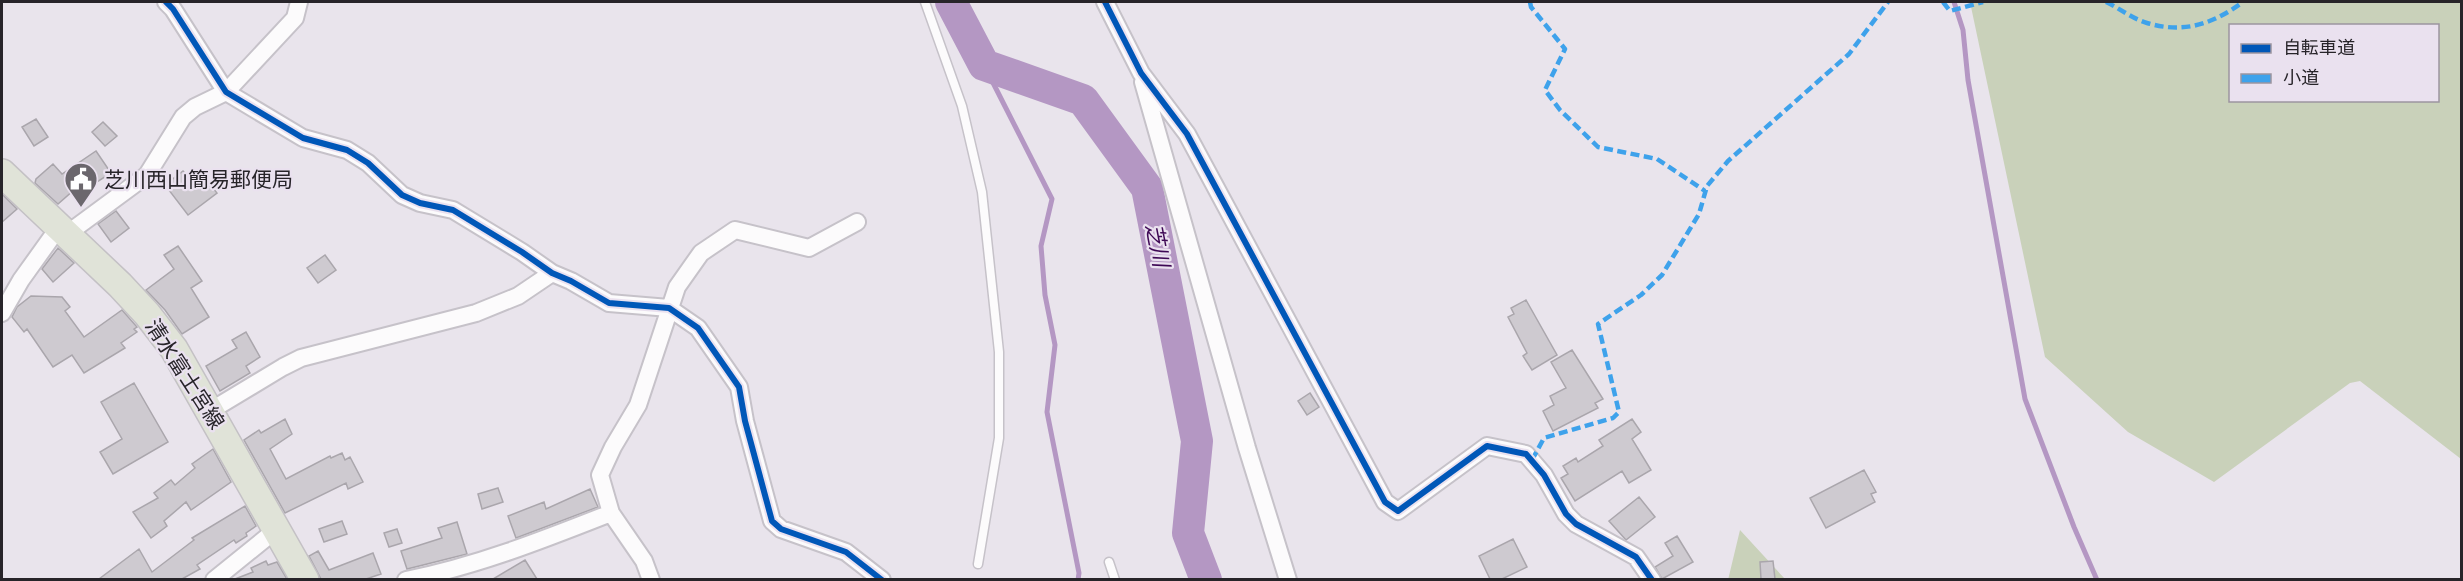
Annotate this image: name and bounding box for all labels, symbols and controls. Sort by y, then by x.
legend [2229,24,2439,102]
text: 自転車道 [2283,35,2355,60]
text: 小道 [2283,65,2319,90]
public building icon: 芝川西山簡易郵便局 [63,161,99,208]
place label: 芝川西山簡易郵便局 [104,165,293,194]
water label: 芝川 [1139,221,1177,271]
street label: 清水富士宮線 [139,313,231,435]

